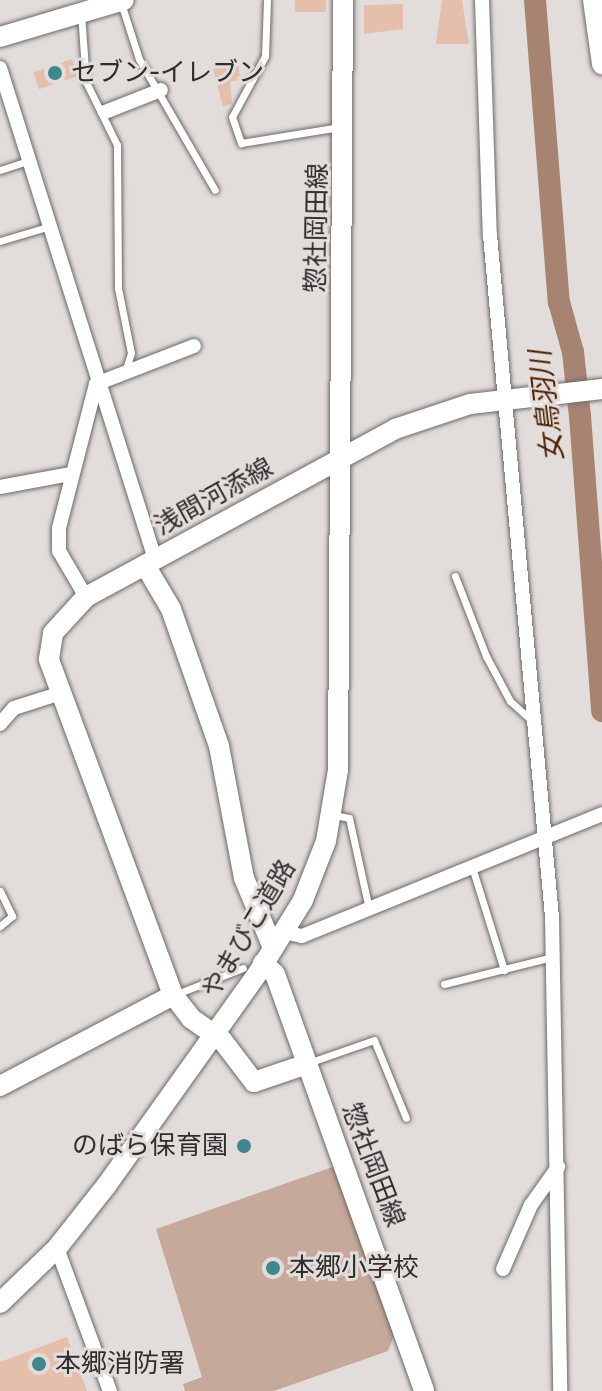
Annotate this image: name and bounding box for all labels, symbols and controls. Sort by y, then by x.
place label: セブン-イレブン [71,57,264,89]
marker: セブン-イレブン [46,64,64,82]
street label: 惣社岡田線 [300,163,334,293]
water label: 女鳥羽川 [523,348,569,464]
street label: 浅間河添線 [150,452,278,542]
street label: やまびこ道路 [195,854,303,1004]
street label: 惣社岡田線 [335,1099,411,1231]
place label: のばら保育園 [72,1130,228,1162]
marker: のばら保育園 [235,1137,253,1155]
place label: 本郷小学校 [289,1252,419,1284]
marker: 本郷小学校 [264,1259,282,1277]
place label: 本郷消防署 [55,1348,185,1380]
marker: 本郷消防署 [30,1355,48,1373]

